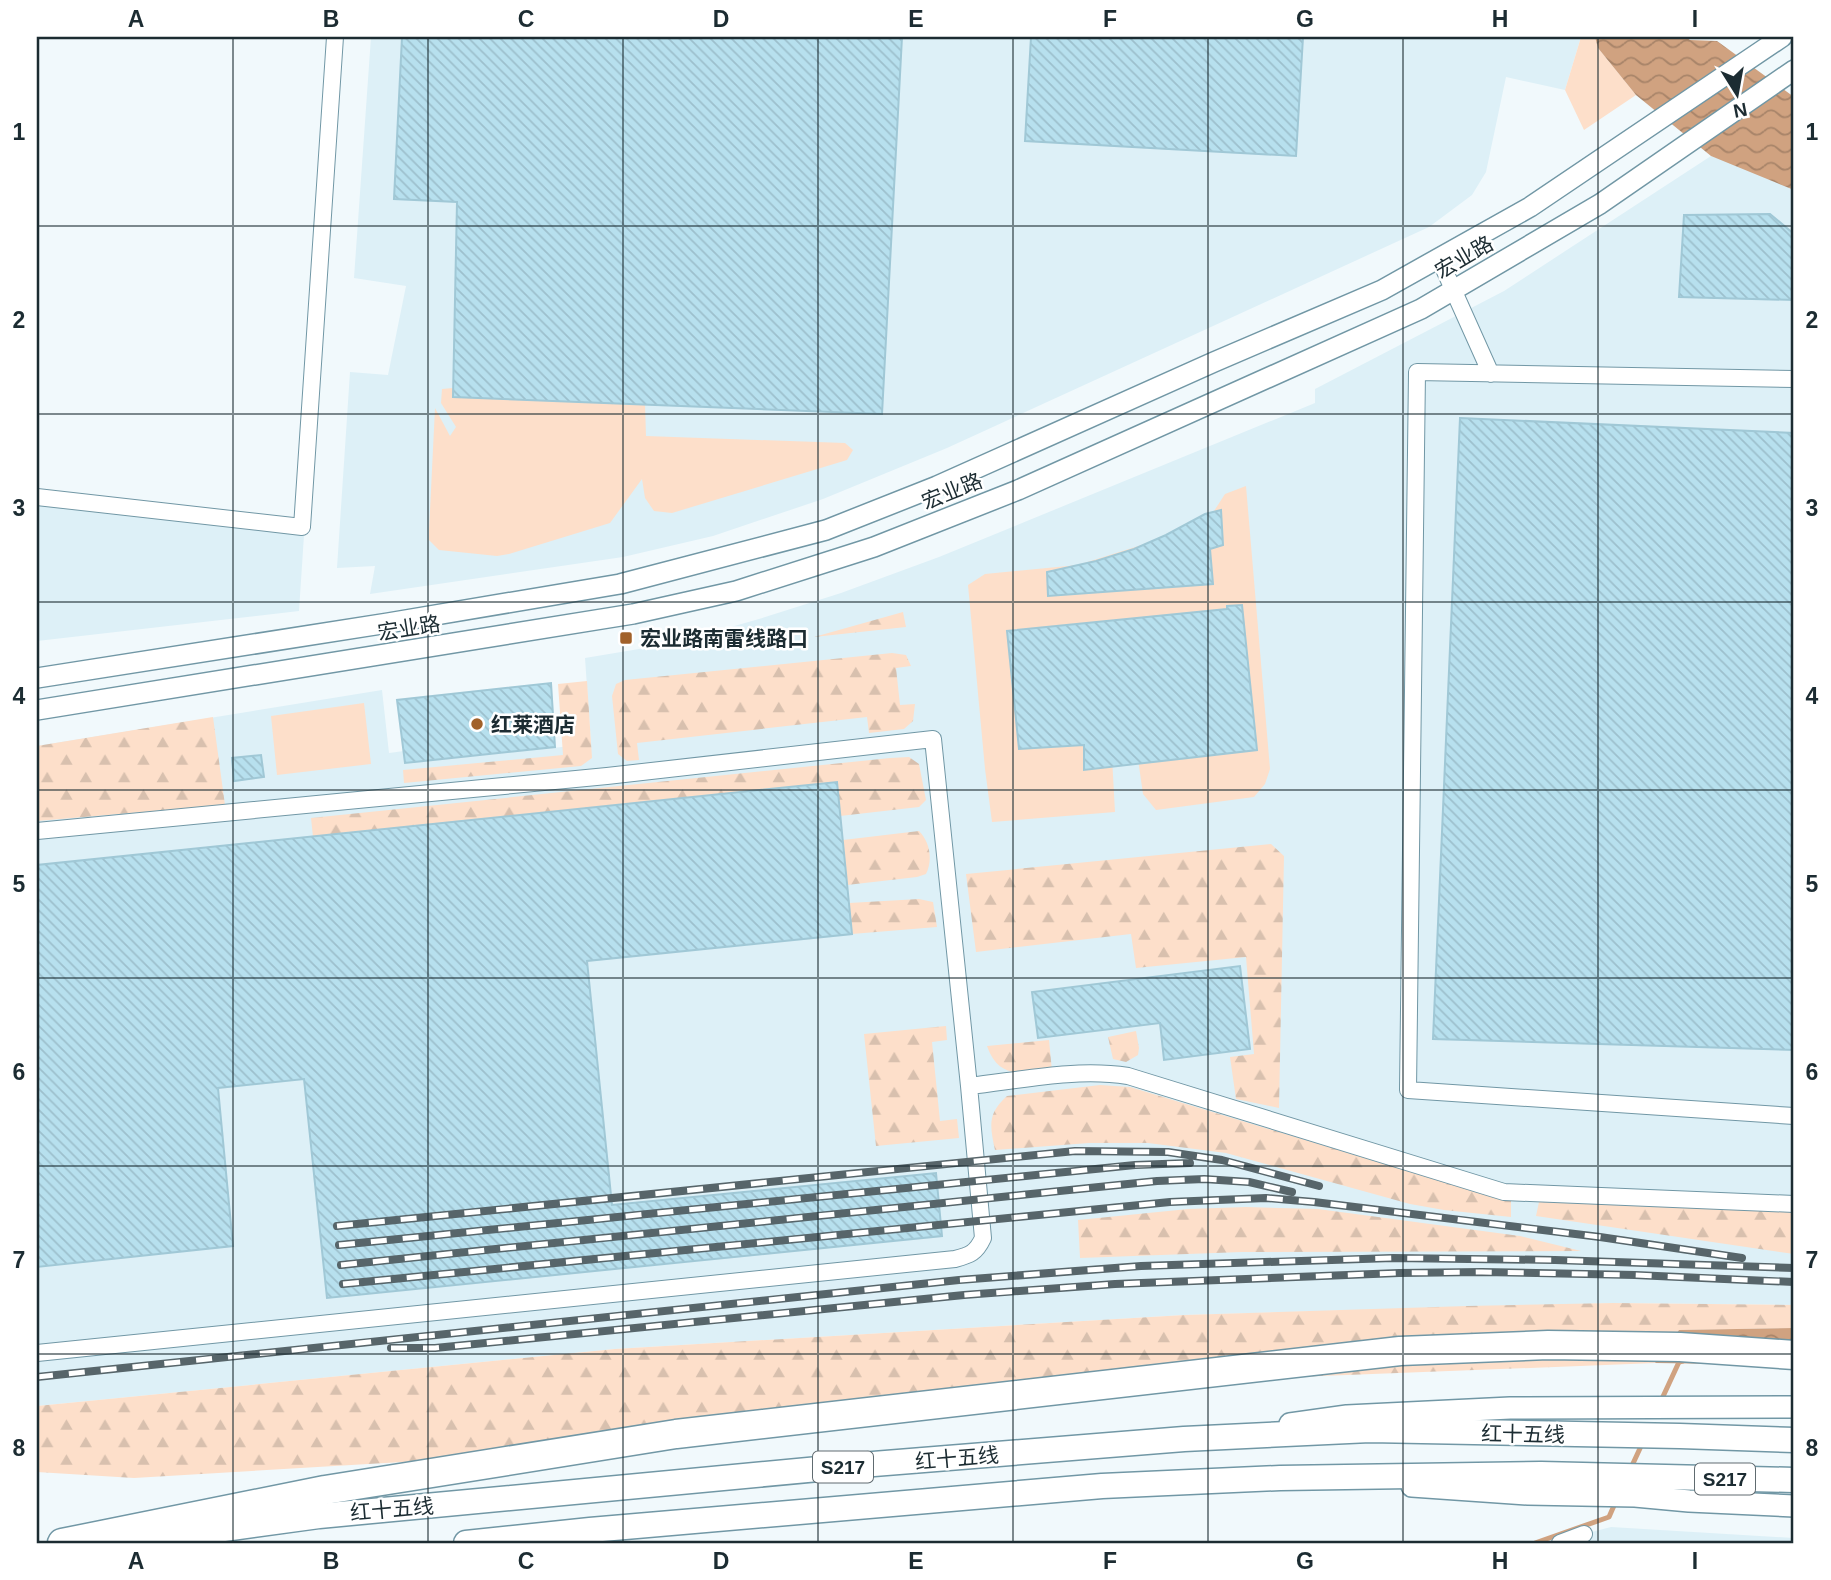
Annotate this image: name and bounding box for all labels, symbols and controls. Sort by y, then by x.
text: A [128,6,144,32]
text: B [323,6,339,32]
text: C [518,6,534,32]
text: D [713,6,729,32]
text: E [908,6,924,32]
text: F [1103,6,1117,32]
text: G [1296,6,1314,32]
text: H [1492,6,1508,32]
text: I [1692,6,1698,32]
north arrow [1702,60,1772,130]
text: N [1731,99,1749,122]
text: 1 [13,119,26,145]
text: 1 [1806,119,1819,145]
street label: 宏业路 [1431,231,1497,283]
text: 2 [13,307,25,333]
text: 2 [1806,307,1818,333]
street label: 宏业路 [918,469,986,513]
text: 3 [13,495,25,521]
text: 3 [1806,495,1818,521]
street label: 宏业路 [376,612,442,644]
place label: 宏业路南雷线路口 [640,627,808,650]
marker: 宏业路南雷线路口 [618,630,634,646]
text: 4 [13,683,26,709]
text: 4 [1806,683,1819,709]
place label: 红莱酒店 [491,713,575,736]
marker: 红莱酒店 [469,716,485,732]
text: 5 [13,871,26,897]
text: 5 [1806,871,1819,897]
text: 6 [13,1059,25,1085]
text: 6 [1806,1059,1818,1085]
text: 7 [13,1247,25,1273]
text: 7 [1806,1247,1818,1273]
street label: 红十五线 [1481,1422,1565,1446]
text: 8 [13,1435,26,1461]
text: 8 [1806,1435,1819,1461]
street label: 红十五线 [914,1443,1000,1473]
road number: S217 [813,1452,873,1483]
road number: S217 [1695,1464,1755,1494]
street label: 红十五线 [349,1494,435,1524]
text: A [128,1548,144,1574]
text: B [323,1548,339,1574]
text: C [518,1548,534,1574]
text: D [713,1548,729,1574]
text: E [908,1548,924,1574]
text: F [1103,1548,1117,1574]
text: G [1296,1548,1314,1574]
text: H [1492,1548,1508,1574]
text: I [1692,1548,1698,1574]

